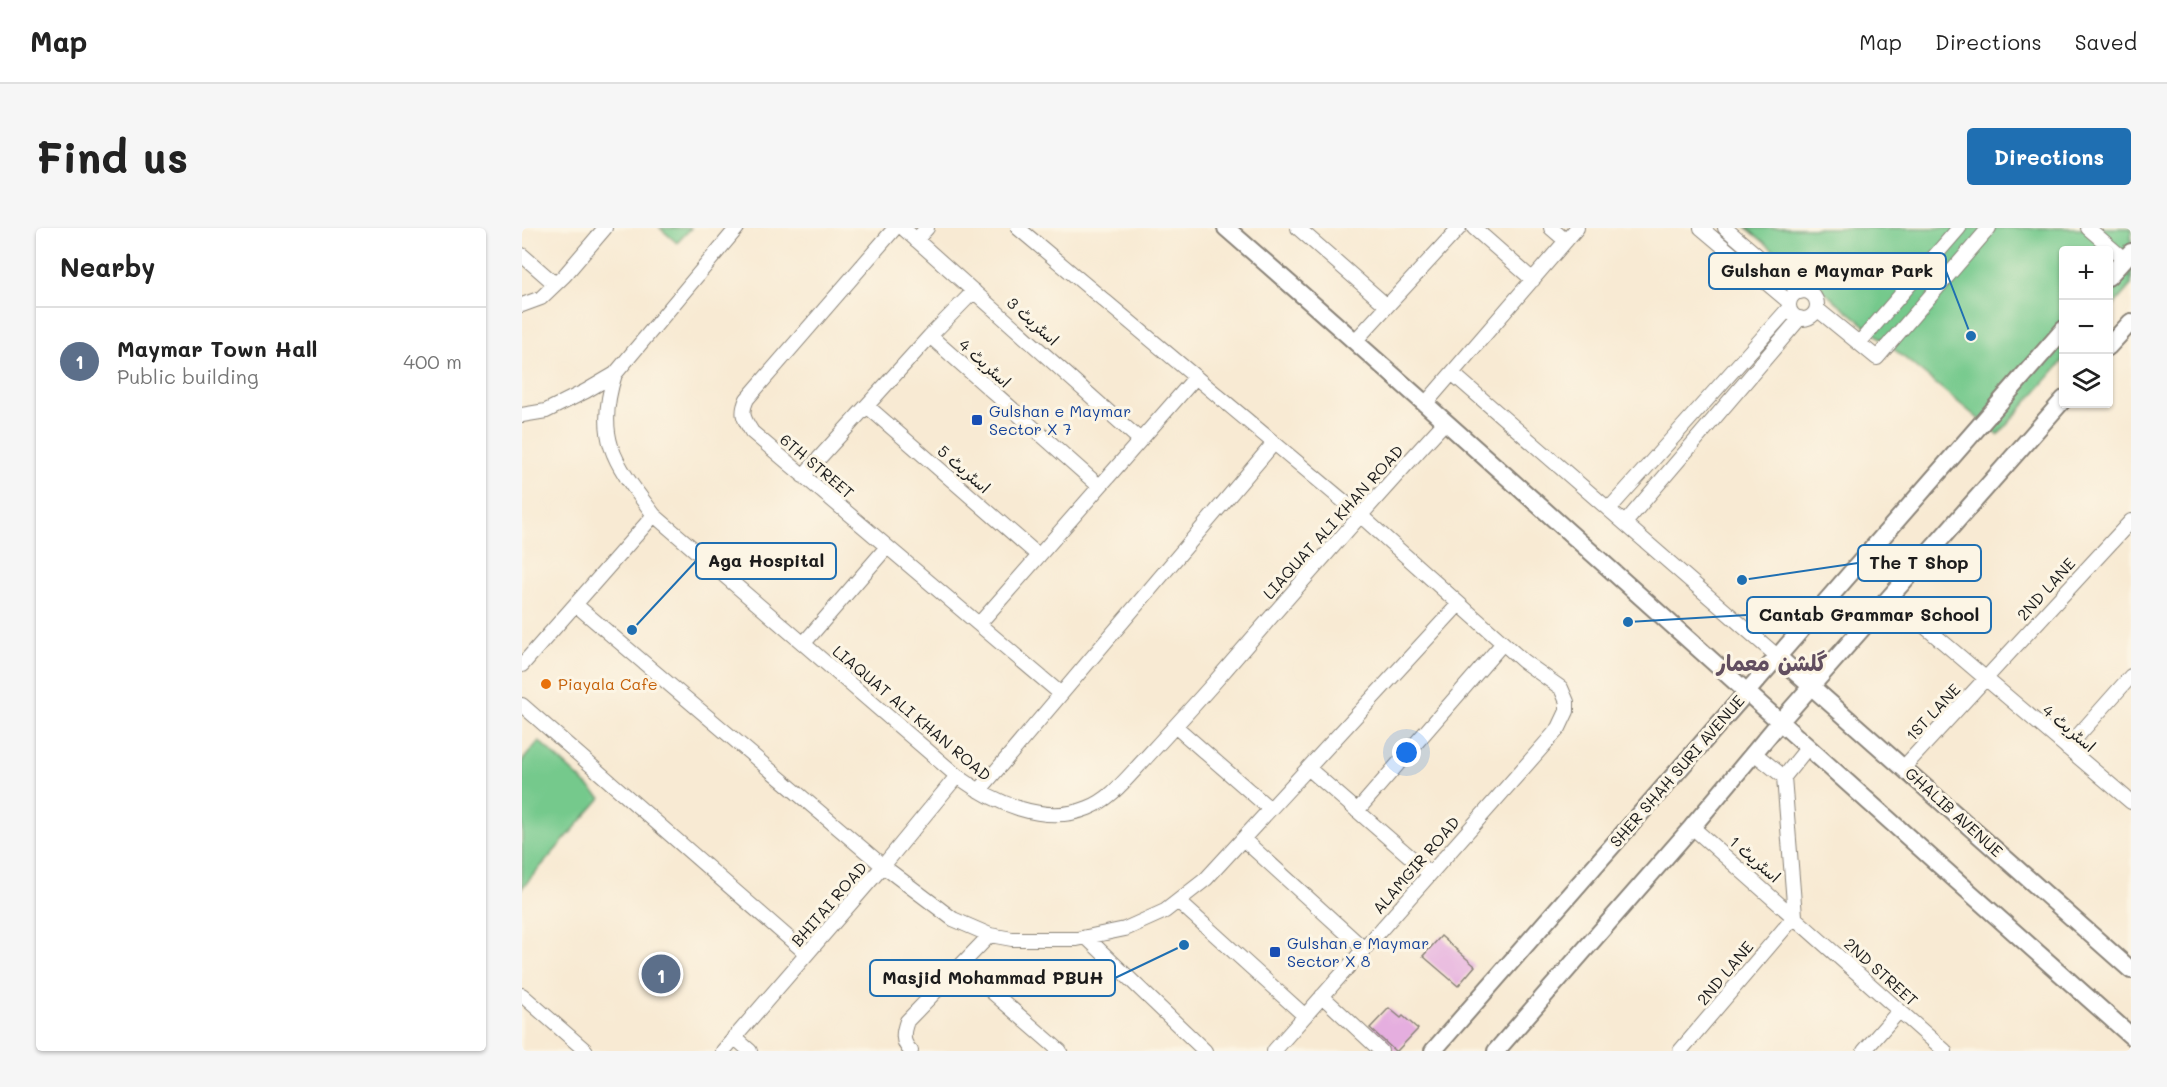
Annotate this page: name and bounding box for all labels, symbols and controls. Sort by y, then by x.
text: Map [30,23,87,59]
text: Map [1859,28,1902,55]
text: Directions [1935,28,2042,55]
text: Saved [2075,28,2137,55]
button: Directions [1967,128,2131,185]
text: Find us [36,129,188,184]
map controls [2059,246,2113,408]
button: + [2059,246,2113,300]
text: Nearby [60,250,155,284]
callout: Gulshan e Maymar Park [1709,253,1946,289]
text: Gulshan e Maymar Park [1721,258,1933,282]
street label: اسٹریٹ 3 [1003,292,1064,350]
button: − [2059,300,2113,354]
text: Maymar Town Hall [117,334,318,363]
street label: اسٹریٹ 4 [955,334,1016,392]
text: 1 [75,348,84,374]
text: 400 m [403,348,462,374]
button: layers [2059,354,2113,408]
text: Public building [117,363,259,389]
place label: Gulshan e Maymar Sector X 7 [989,400,1131,439]
marker: Gulshan e Maymar Sector X 7 [970,413,984,427]
street label: 6TH STREET [776,428,859,503]
street label: اسٹریٹ 5 [934,440,995,497]
street label: LIAQUAT ALI KHAN ROAD [1258,440,1408,603]
callout: Aga Hospital [696,543,836,579]
callout: The T Shop [1858,545,1981,581]
text: Aga Hospital [708,548,824,572]
text: The T Shop [1869,550,1969,574]
street label: 2ND LANE [2012,553,2079,624]
callout: Cantab Grammar School [1747,597,1991,633]
text: Cantab Grammar School [1759,602,1979,626]
street label: LIAQUAT ALI KHAN ROAD [829,640,996,785]
district label: گلشن معمار [1715,648,1827,677]
place label: Piayala Cafe [558,673,658,694]
marker: Piayala Cafe [539,677,553,691]
street label: 1ST LANE [1901,679,1964,745]
street label: SHER SHAH SURI AVENUE [1605,690,1748,851]
street label: اسٹریٹ 4 [2038,699,2100,756]
your location [1392,738,1421,767]
street label: GHALIB AVENUE [1901,762,2008,861]
street label: ALAMGIR ROAD [1367,812,1464,918]
street label: اسٹریٹ 1 [1725,831,1785,887]
street label: BHITAI ROAD [786,857,871,950]
place label: Gulshan e Maymar Sector X 8 [1287,932,1429,971]
street label: 2ND STREET [1840,933,1923,1010]
street label: 2ND LANE [1692,936,1758,1009]
marker: Gulshan e Maymar Sector X 8 [1268,945,1282,959]
pin: 1 [642,952,680,996]
callout: Masjid Mohammad PBUH [870,960,1115,996]
text: Masjid Mohammad PBUH [882,965,1104,989]

